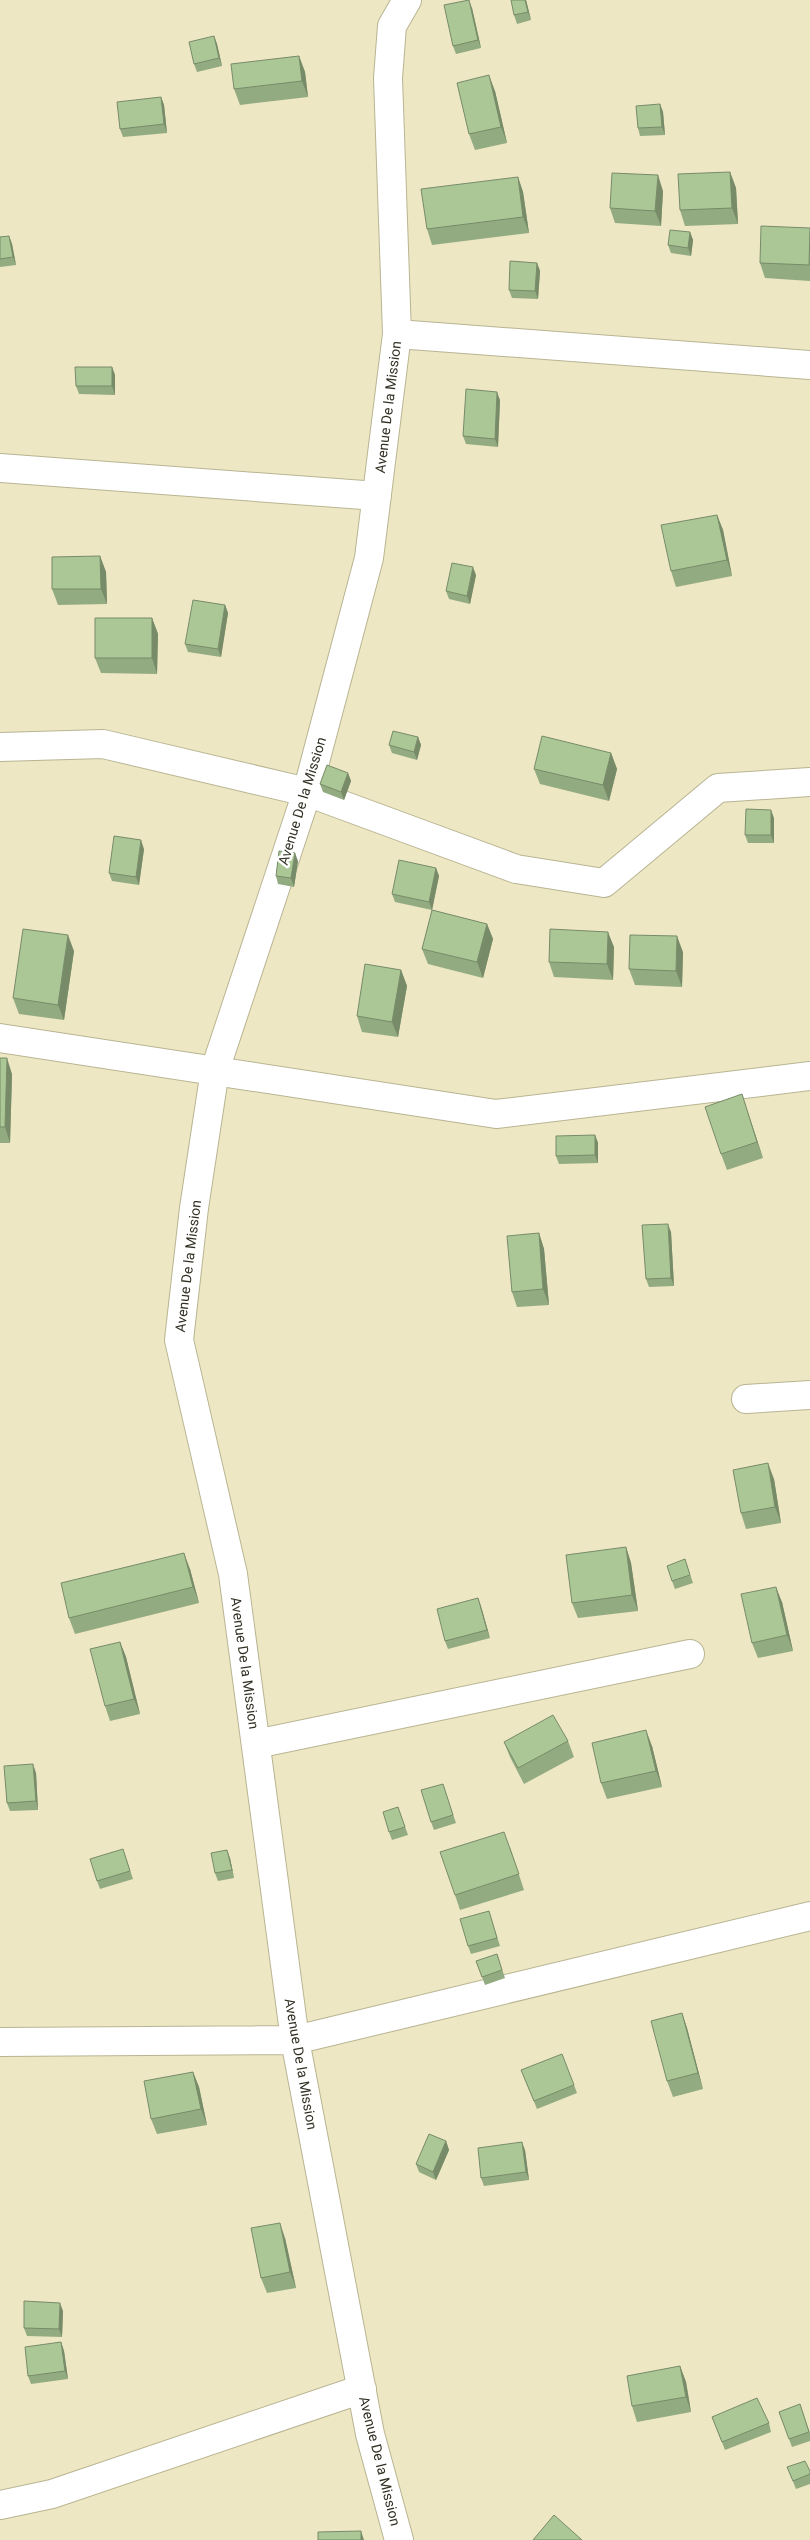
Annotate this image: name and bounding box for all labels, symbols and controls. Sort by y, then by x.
street label: Avenue De la Mission [372,340,404,474]
street label: Avenue De la Mission [275,735,329,867]
street label: Avenue De la Mission [172,1199,204,1333]
street label: Avenue De la Mission [228,1596,262,1730]
street label: Avenue De la Mission [282,1997,320,2131]
street label: Avenue De la Mission [356,2395,404,2527]

